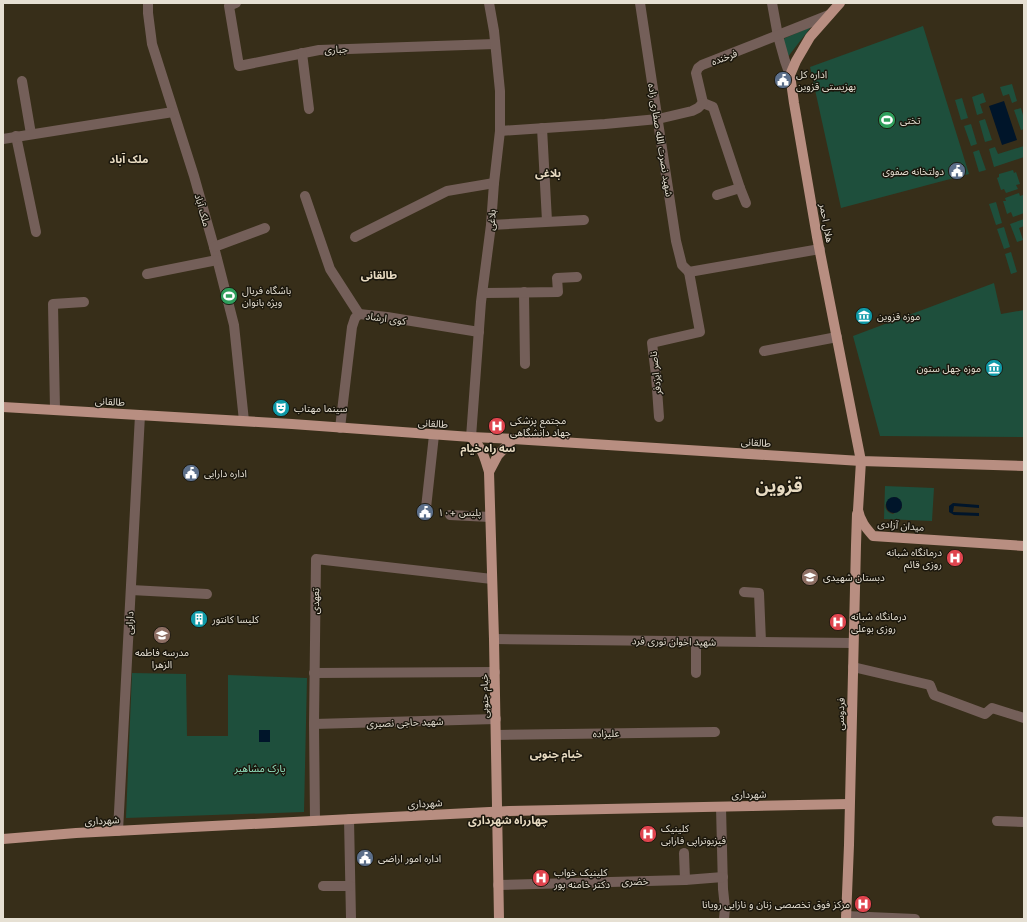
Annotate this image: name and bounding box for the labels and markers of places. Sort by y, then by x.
place label: اداره کل بهزیستی قزوین [796,68,856,93]
public building icon: اداره کل بهزیستی قزوین [773,70,793,90]
sports icon: تختی [877,110,897,130]
place label: تختی [900,114,921,126]
public building icon: دولتخانه صفوی [947,161,967,181]
place label: دولتخانه صفوی [882,165,944,178]
place label: باشگاه فریال ویژه بانوان [242,284,292,309]
sports icon: باشگاه فریال ویژه بانوان [219,286,239,306]
museum icon: موزه قزوین [854,306,874,326]
place label: موزه قزوین [877,310,920,323]
museum icon: موزه چهل ستون [984,358,1004,378]
place label: موزه چهل ستون [917,362,981,375]
theatre icon: سینما مهتاب [271,398,291,418]
place label: سینما مهتاب [294,402,348,414]
place label: مجتمع پزشکی جهاد دانشگاهی [510,414,571,438]
hospital icon: مجتمع پزشکی جهاد دانشگاهی [487,416,507,436]
public building icon: اداره دارایی [181,463,201,483]
place label: اداره دارایی [204,467,247,480]
public building icon: پلیس +۱۰ [415,502,435,522]
place label: پلیس +۱۰ [438,506,481,519]
place label: درمانگاه شبانه روزی قائم [887,546,942,572]
hospital icon: درمانگاه شبانه روزی قائم [945,548,965,568]
school or university icon: دبستان شهیدی [800,567,820,587]
place label: دبستان شهیدی [823,571,885,583]
building icon: کلیسا کانتور [189,609,209,629]
place label: درمانگاه شبانه روزی بوعلی [851,610,907,635]
hospital icon: درمانگاه شبانه روزی بوعلی [828,612,848,632]
place label: کلیسا کانتور [211,613,260,626]
school or university icon: مدرسه فاطمه الزهرا [152,625,172,645]
place label: مدرسه فاطمه الزهرا [135,646,189,671]
place label: کلینیک فیزیوتراپی فارابی [661,822,727,847]
hospital icon: کلینیک فیزیوتراپی فارابی [638,824,658,844]
public building icon: اداره امور اراضی [355,848,375,868]
place label: اداره امور اراضی [378,852,441,865]
place label: کلینیک خواب دکتر خامنه پور [553,866,610,891]
hospital icon: کلینیک خواب دکتر خامنه پور [531,868,551,888]
hospital icon: مرکز فوق تخصصی زنان و نازایی رویانا [853,894,873,914]
place label: مرکز فوق تخصصی زنان و نازایی رویانا [702,898,850,911]

